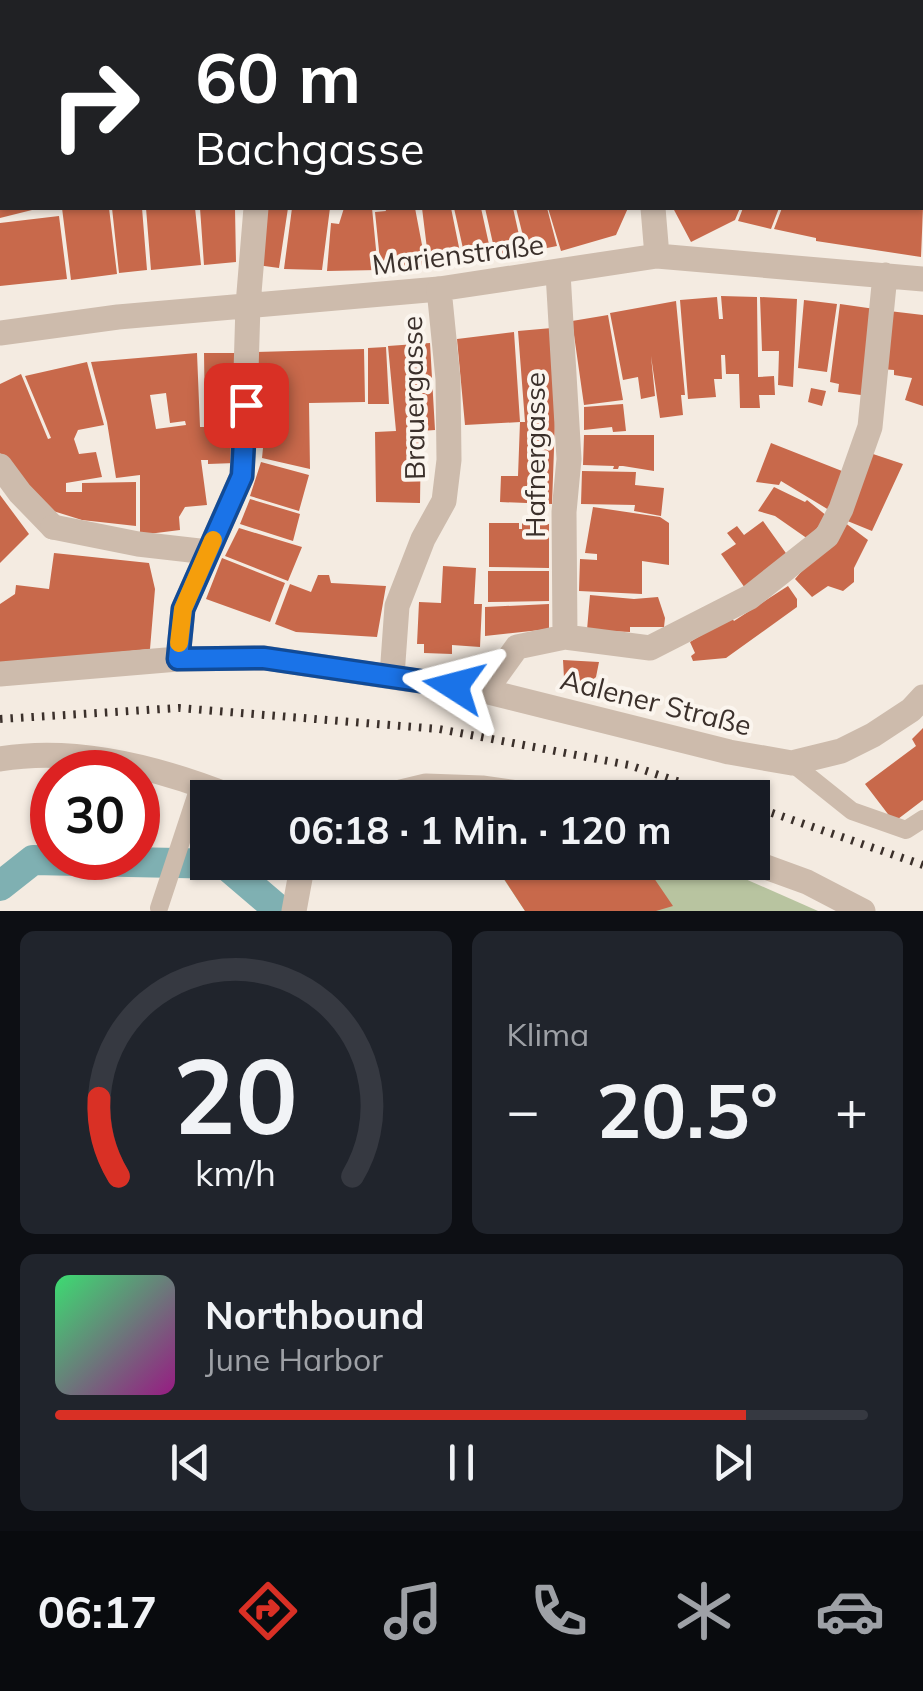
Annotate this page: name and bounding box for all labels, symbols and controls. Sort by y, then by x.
text: 60 m [195,33,361,121]
icon: right [30,40,160,170]
text: Bachgasse [195,120,425,176]
street label: Marienstraße [370,226,546,282]
street label: Brauergasse [394,316,432,480]
pin [204,363,289,448]
street label: Hafnergasse [517,372,552,538]
icon: arrive [219,378,274,433]
position arrow [402,634,506,738]
street label: Aalener Straße [557,661,755,743]
speed limit sign: 30 [30,750,160,880]
text: 06:18 · 1 Min. · 120 m [289,806,671,854]
text: Klima [507,1014,589,1054]
text: 20 [173,1029,298,1160]
text: 20.5° [596,1063,778,1157]
text: − [507,1075,540,1144]
text: + [835,1075,868,1144]
text: km/h [195,1150,276,1195]
text: Northbound [205,1291,425,1339]
text: June Harbor [205,1339,383,1379]
icon: previous [163,1435,218,1490]
icon: pause [434,1435,489,1490]
icon: next [705,1435,760,1490]
icon: directions [233,1576,303,1646]
icon: music [378,1576,448,1646]
icon: phone [524,1576,594,1646]
icon: climate [669,1576,739,1646]
icon: car [815,1576,885,1646]
text: 06:17 [38,1583,157,1639]

